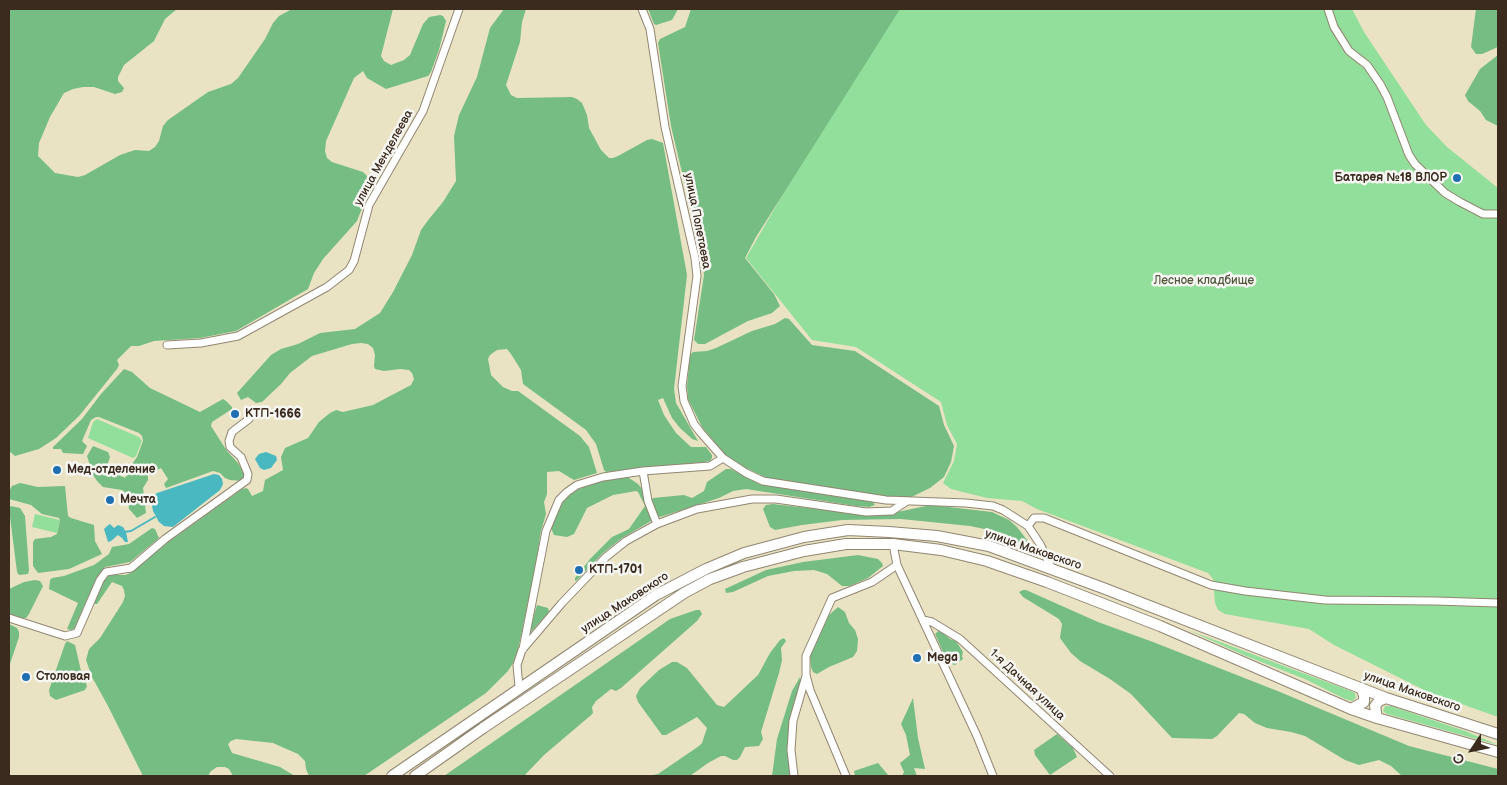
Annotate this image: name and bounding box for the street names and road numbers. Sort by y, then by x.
street label: улица Менделеева [352,108,416,208]
street label: улица Полетаева [681,172,713,270]
street label: улица Маковского [983,527,1083,573]
street label: улица Маковского [579,569,671,637]
street label: 1-я Дачная улица [986,646,1068,724]
street label: улица Маковского [1362,669,1462,715]

